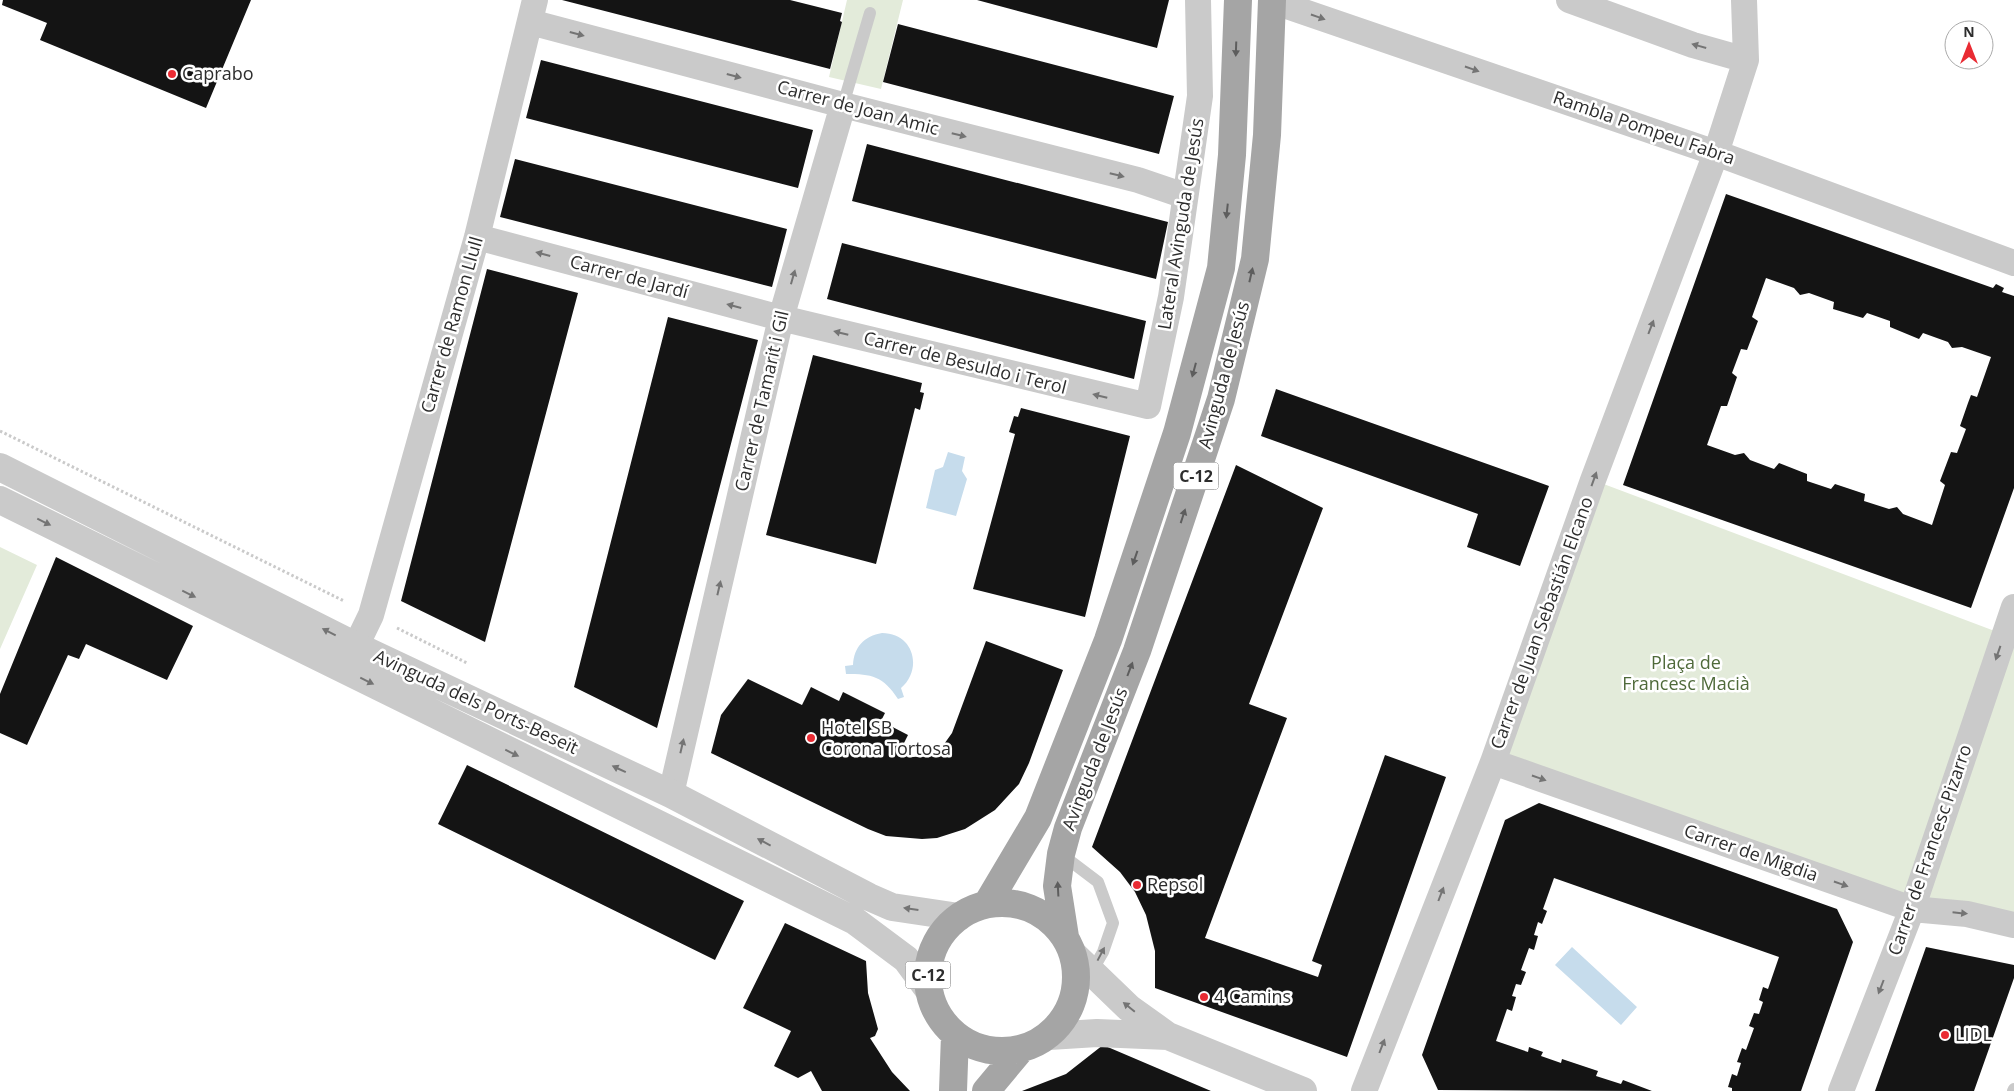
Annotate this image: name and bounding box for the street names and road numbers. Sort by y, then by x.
street label: Carrer de Joan Amic [775,74,942,140]
street label: Rambla Pompeu Fabra [1550,85,1738,169]
street label: Lateral Avinguda de Jesús [1151,116,1209,331]
street label: Carrer de Ramon Llull [414,234,488,416]
street label: Carrer de Jardí [567,249,692,303]
street label: Avinguda de Jesús [1192,299,1254,451]
street label: Carrer de Tamarit i Gil [729,308,794,494]
street label: Carrer de Besuldo i Terol [861,325,1069,399]
road number: C-12 [1174,462,1218,490]
street label: Carrer de Juan Sebastián Elcano [1484,493,1598,752]
street label: Avinguda dels Ports-Beseït [370,643,582,759]
street label: Avinguda de Jesús [1056,684,1132,834]
street label: Carrer de Francesc Pizarro [1882,741,1976,958]
street label: Carrer de Migdia [1681,818,1821,886]
road number: C-12 [906,962,950,988]

